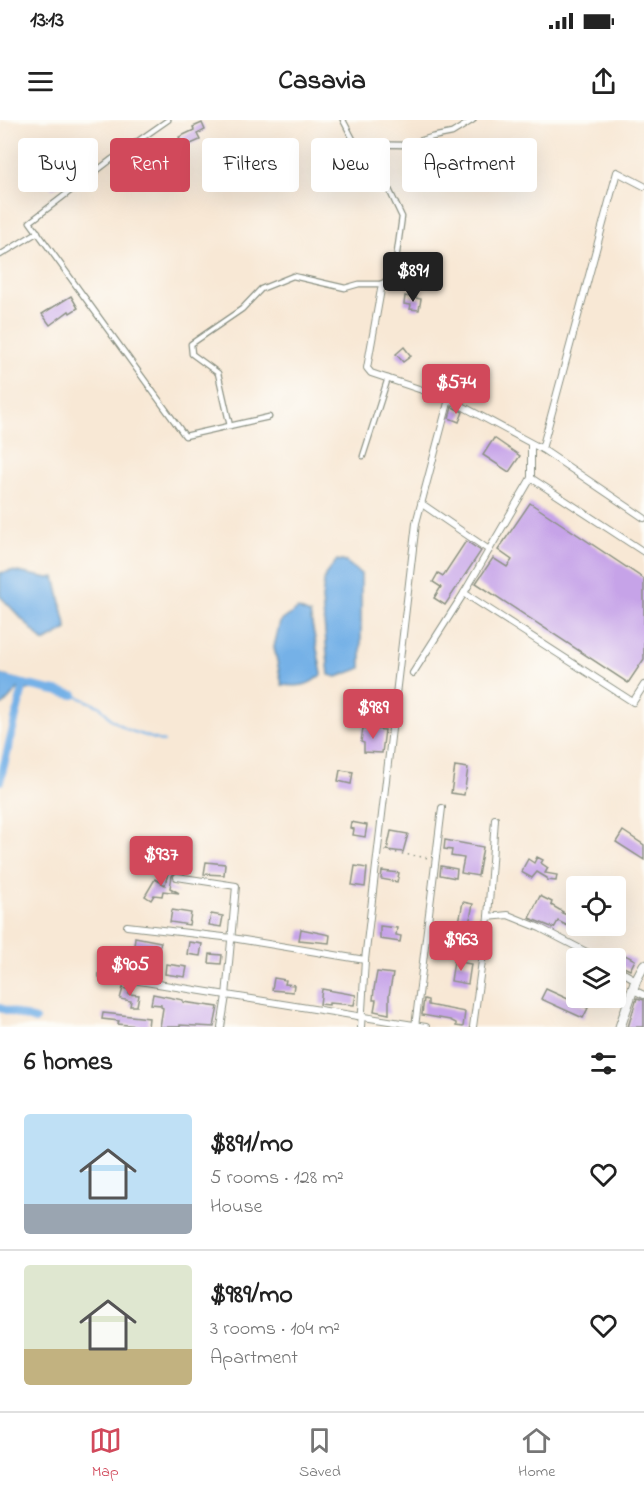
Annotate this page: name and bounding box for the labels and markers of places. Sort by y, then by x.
pin: $891 [377,252,449,303]
pin: $574 [420,364,492,415]
pin: $989 [337,689,409,740]
pin: $937 [125,836,197,887]
pin: $963 [425,921,497,972]
pin: $905 [94,946,166,997]

